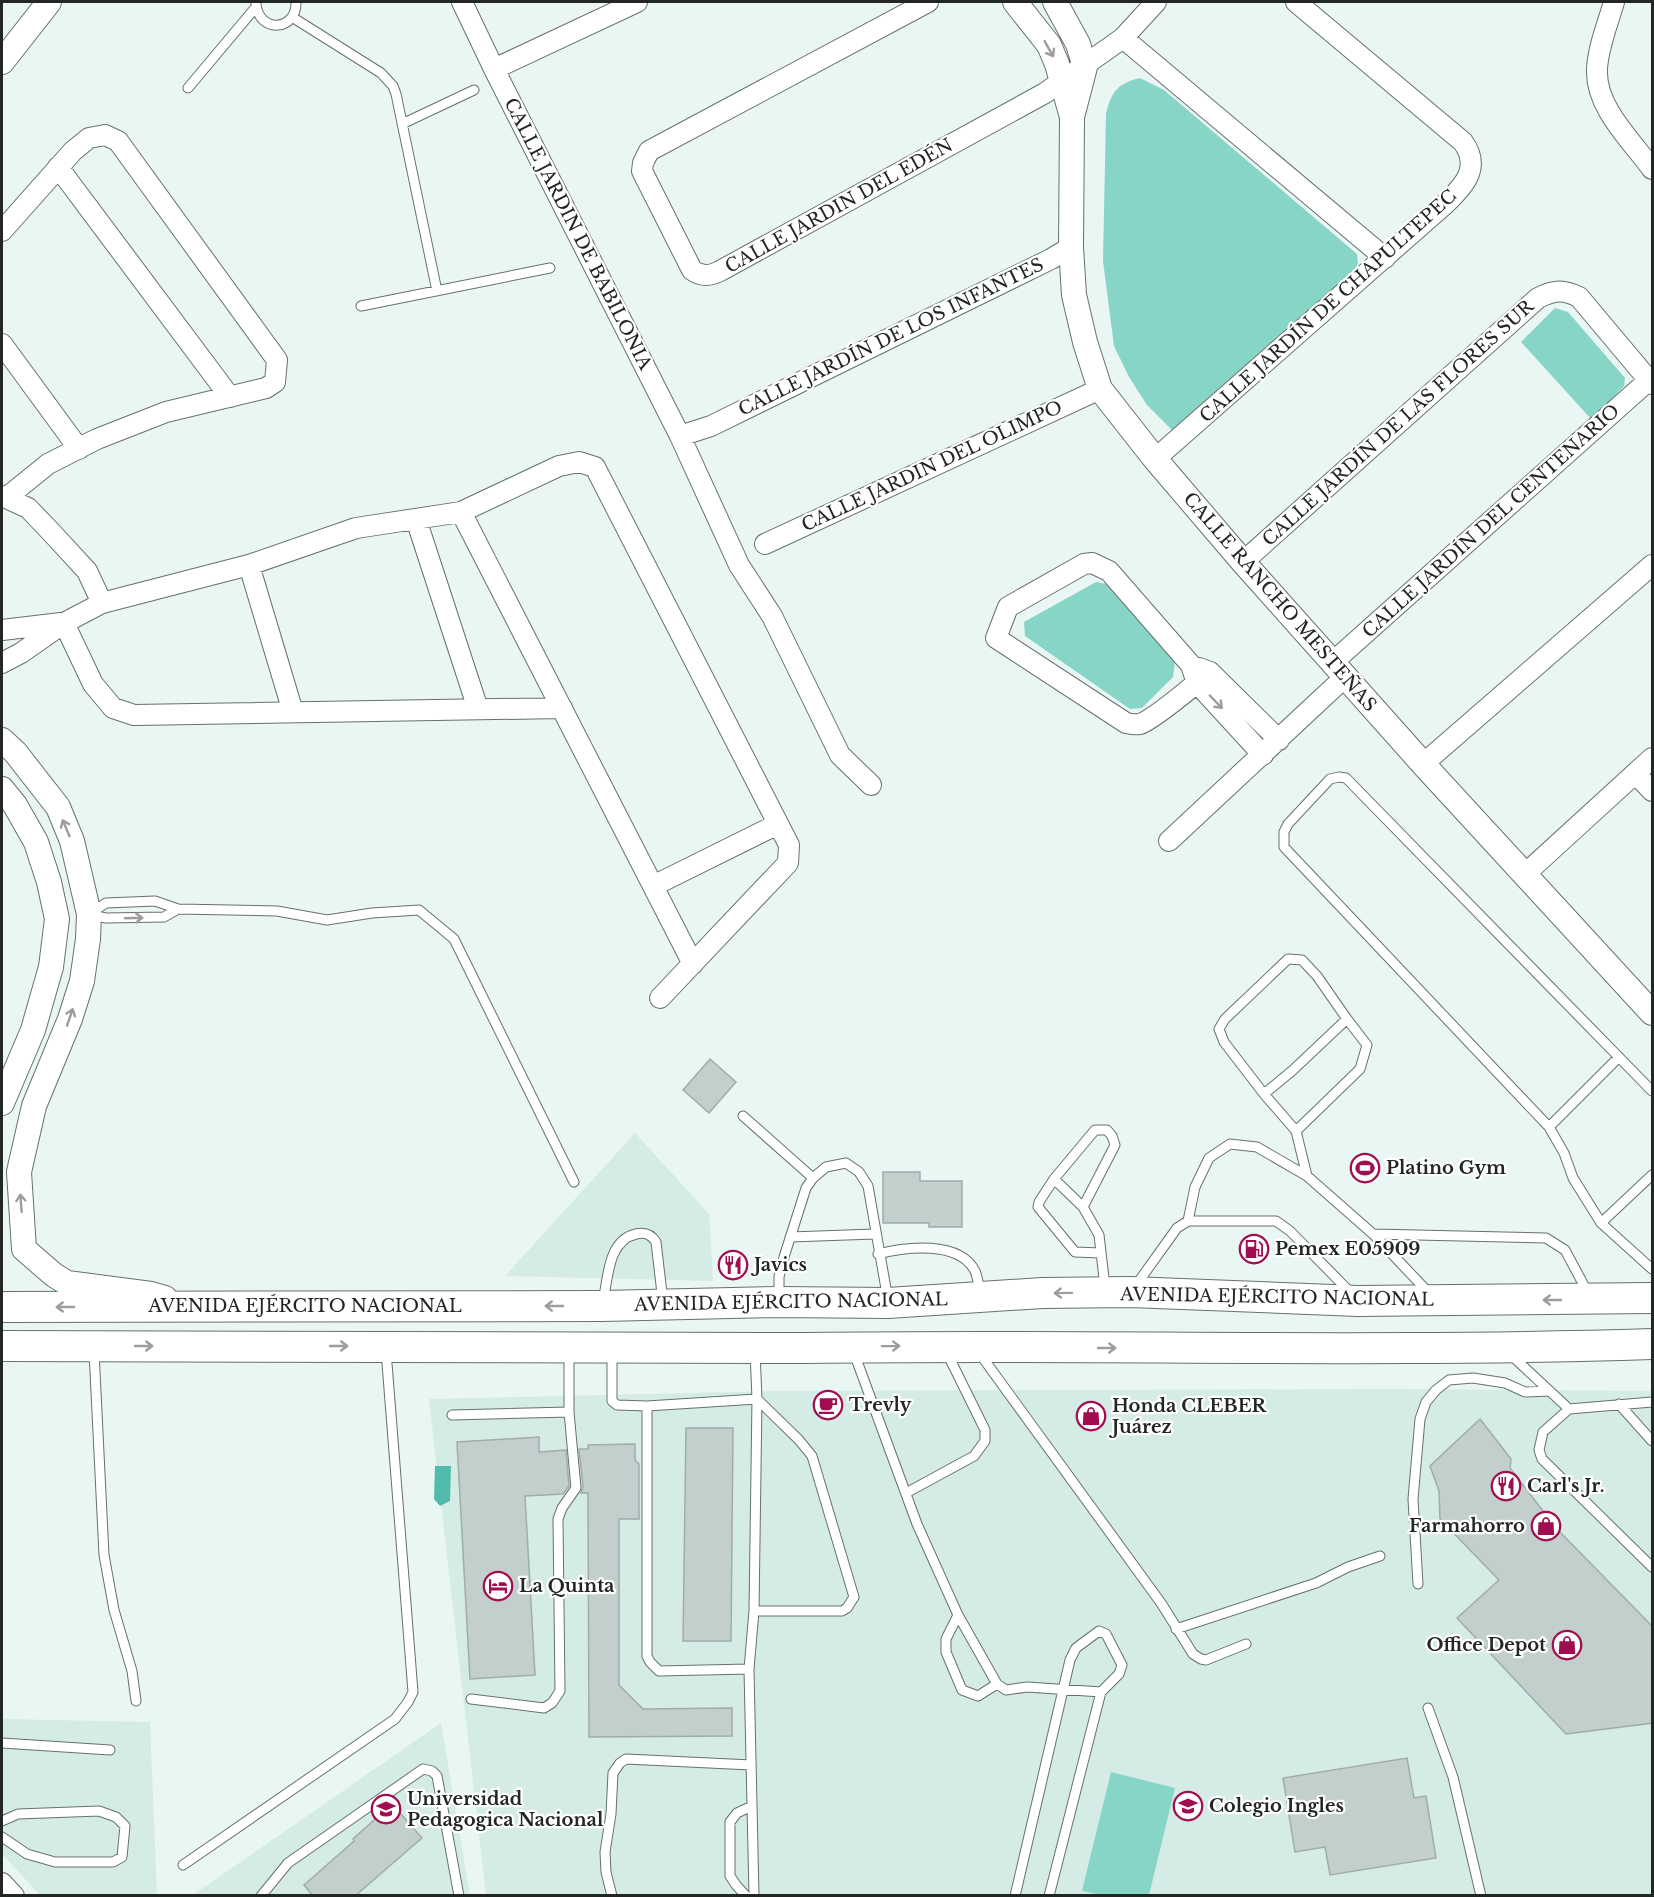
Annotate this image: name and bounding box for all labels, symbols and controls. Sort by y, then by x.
one-way arrow [1043,40,1055,57]
street label: CALLE JARDIN DE BABILONIA [500,94,657,375]
street label: CALLE JARDIN DEL EDÉN [721,133,957,278]
street label: CALLE JARDÍN DE CHAPULTEPEC [1195,184,1461,427]
street label: CALLE JARDÍN DE LOS INFANTES [734,252,1047,421]
street label: CALLE JARDÍN DE LAS FLORES SUR [1257,294,1539,551]
street label: CALLE JARDIN DEL OLIMPO [798,396,1066,536]
street label: CALLE JARDÍN DEL CENTENARIO [1357,399,1624,642]
street label: CALLE RANCHO MESTEÑAS [1179,487,1383,716]
one-way arrow [1209,695,1223,710]
one-way arrow [60,819,72,837]
one-way arrow [123,912,143,923]
one-way arrow [66,1008,77,1027]
sports icon: Platino Gym [1349,1152,1381,1184]
place label: Platino Gym [1386,1157,1506,1179]
one-way arrow [15,1194,26,1214]
fuel station icon: Pemex E05909 [1238,1233,1270,1265]
place label: Pemex E05909 [1275,1238,1420,1260]
restaurant icon: Javics [717,1249,749,1281]
place label: Javics [750,1254,807,1276]
street label: AVENIDA EJÉRCITO NACIONAL [1119,1282,1434,1311]
street label: AVENIDA EJÉRCITO NACIONAL [633,1287,948,1316]
one-way arrow [1054,1287,1074,1299]
street label: AVENIDA EJÉRCITO NACIONAL [147,1294,462,1317]
one-way arrow [1543,1294,1563,1306]
one-way arrow [544,1300,564,1312]
one-way arrow [55,1301,75,1313]
one-way arrow [133,1340,153,1352]
one-way arrow [328,1340,348,1352]
one-way arrow [880,1341,900,1352]
one-way arrow [1096,1342,1116,1353]
cafe icon: Trevly [812,1389,844,1421]
place label: Trevly [849,1394,912,1416]
place label: Honda CLEBER Juárez [1108,1395,1267,1438]
shop icon: Honda CLEBER Juárez [1075,1400,1107,1432]
restaurant icon: Carl's Jr. [1490,1470,1522,1502]
place label: Carl's Jr. [1527,1475,1604,1497]
shop icon: Farmahorro [1530,1510,1562,1542]
place label: Farmahorro [1409,1515,1525,1537]
hotel icon: La Quinta [482,1570,514,1602]
place label: La Quinta [519,1575,615,1597]
shop icon: Office Depot [1551,1629,1583,1661]
place label: Office Depot [1426,1634,1546,1656]
place label: Universidad Pedagogica Nacional [407,1788,604,1831]
school or university icon: Colegio Ingles [1172,1790,1204,1822]
school or university icon: Universidad Pedagogica Nacional [370,1793,402,1825]
place label: Colegio Ingles [1209,1795,1344,1817]

